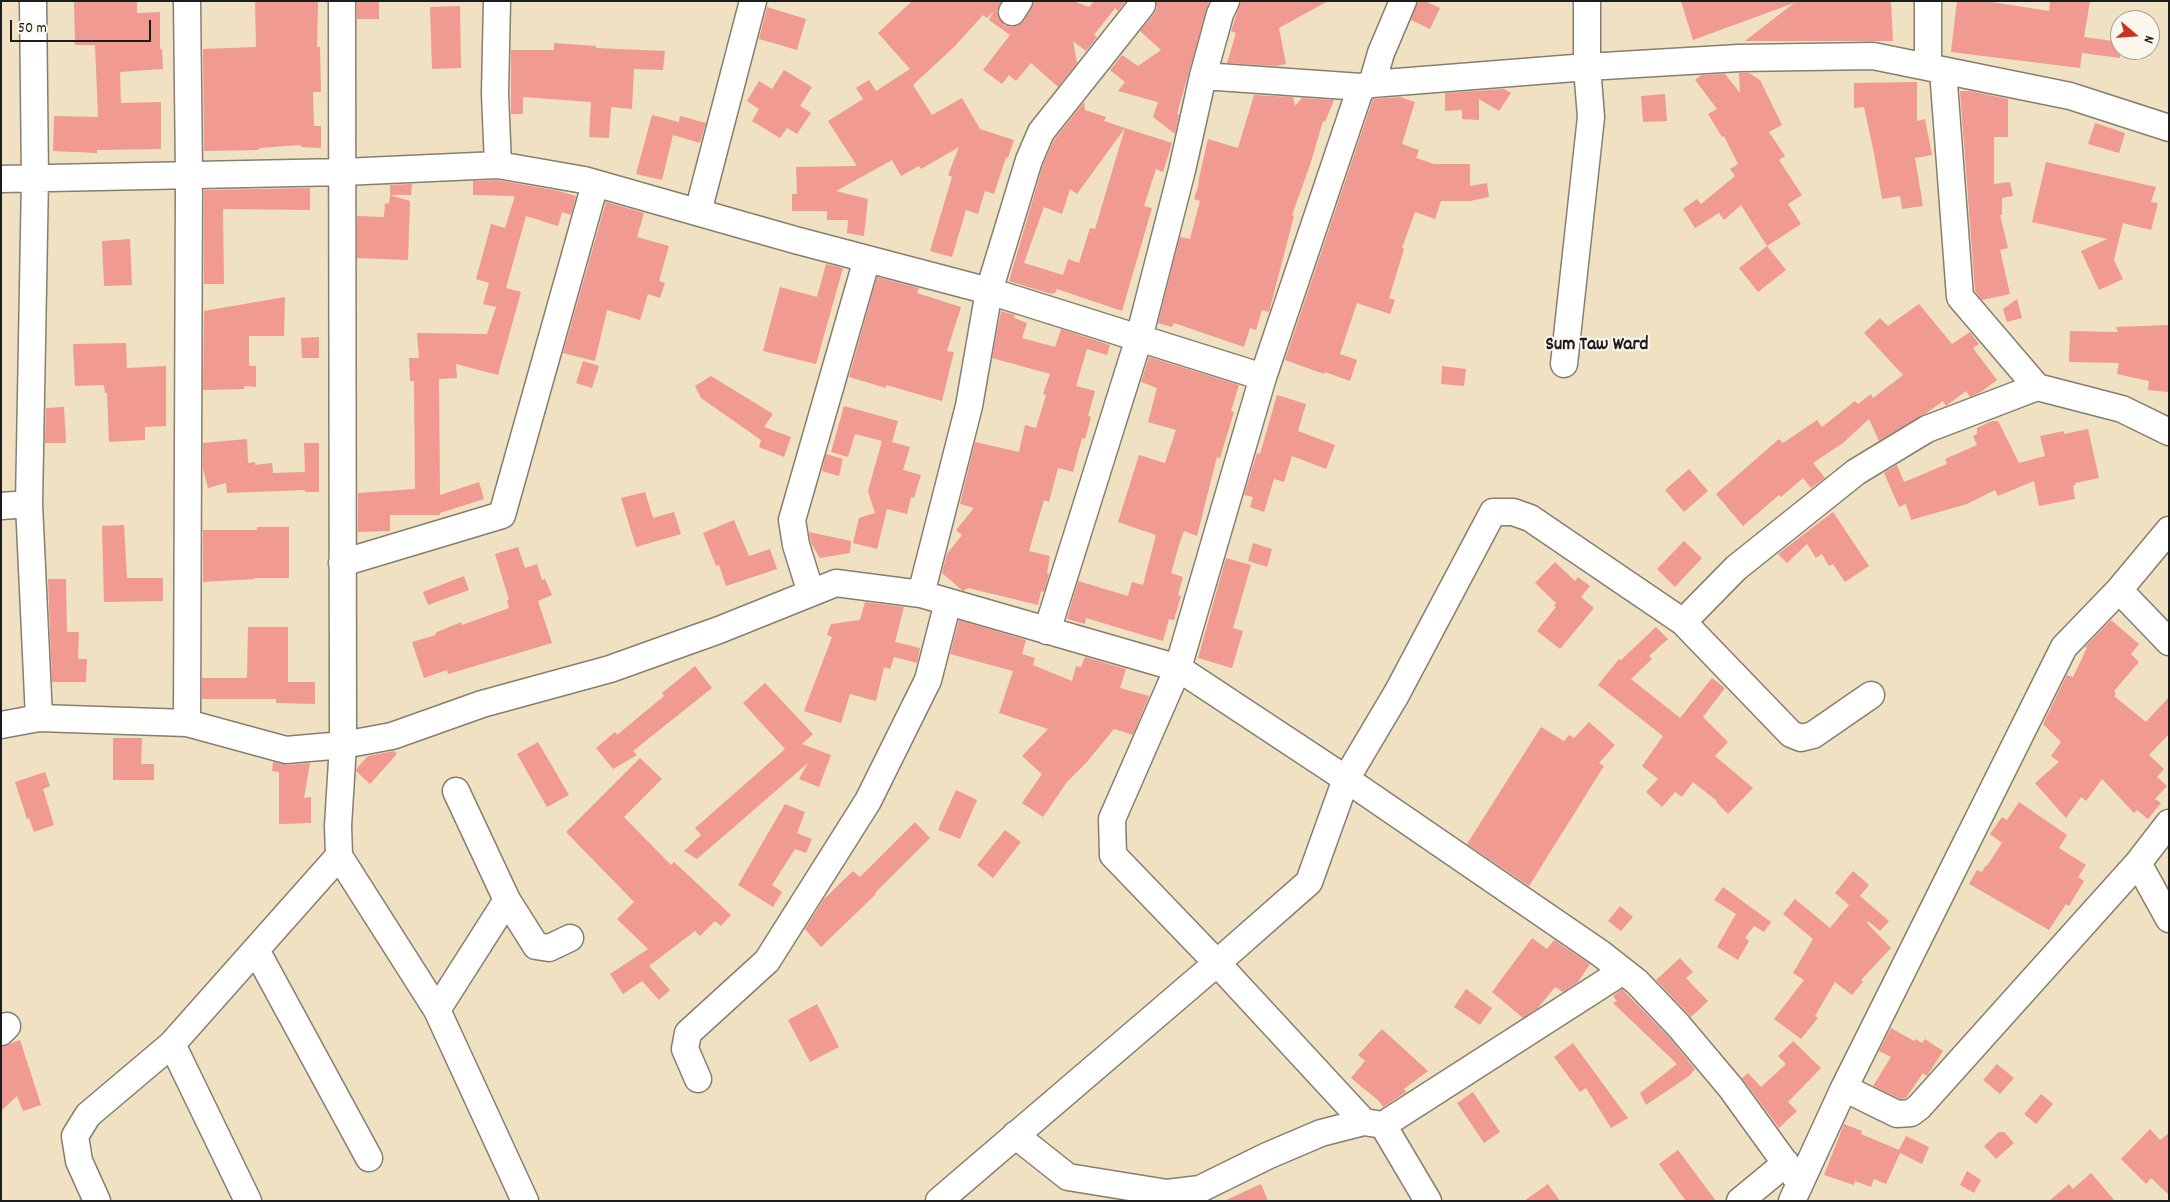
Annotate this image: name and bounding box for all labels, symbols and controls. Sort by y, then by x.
scale bar [12,10,154,42]
north arrow [2110,10,2160,60]
text: 50 m [18,18,47,40]
text: N [2138,33,2159,46]
district label: Sum Taw Ward [1546,335,1648,357]

